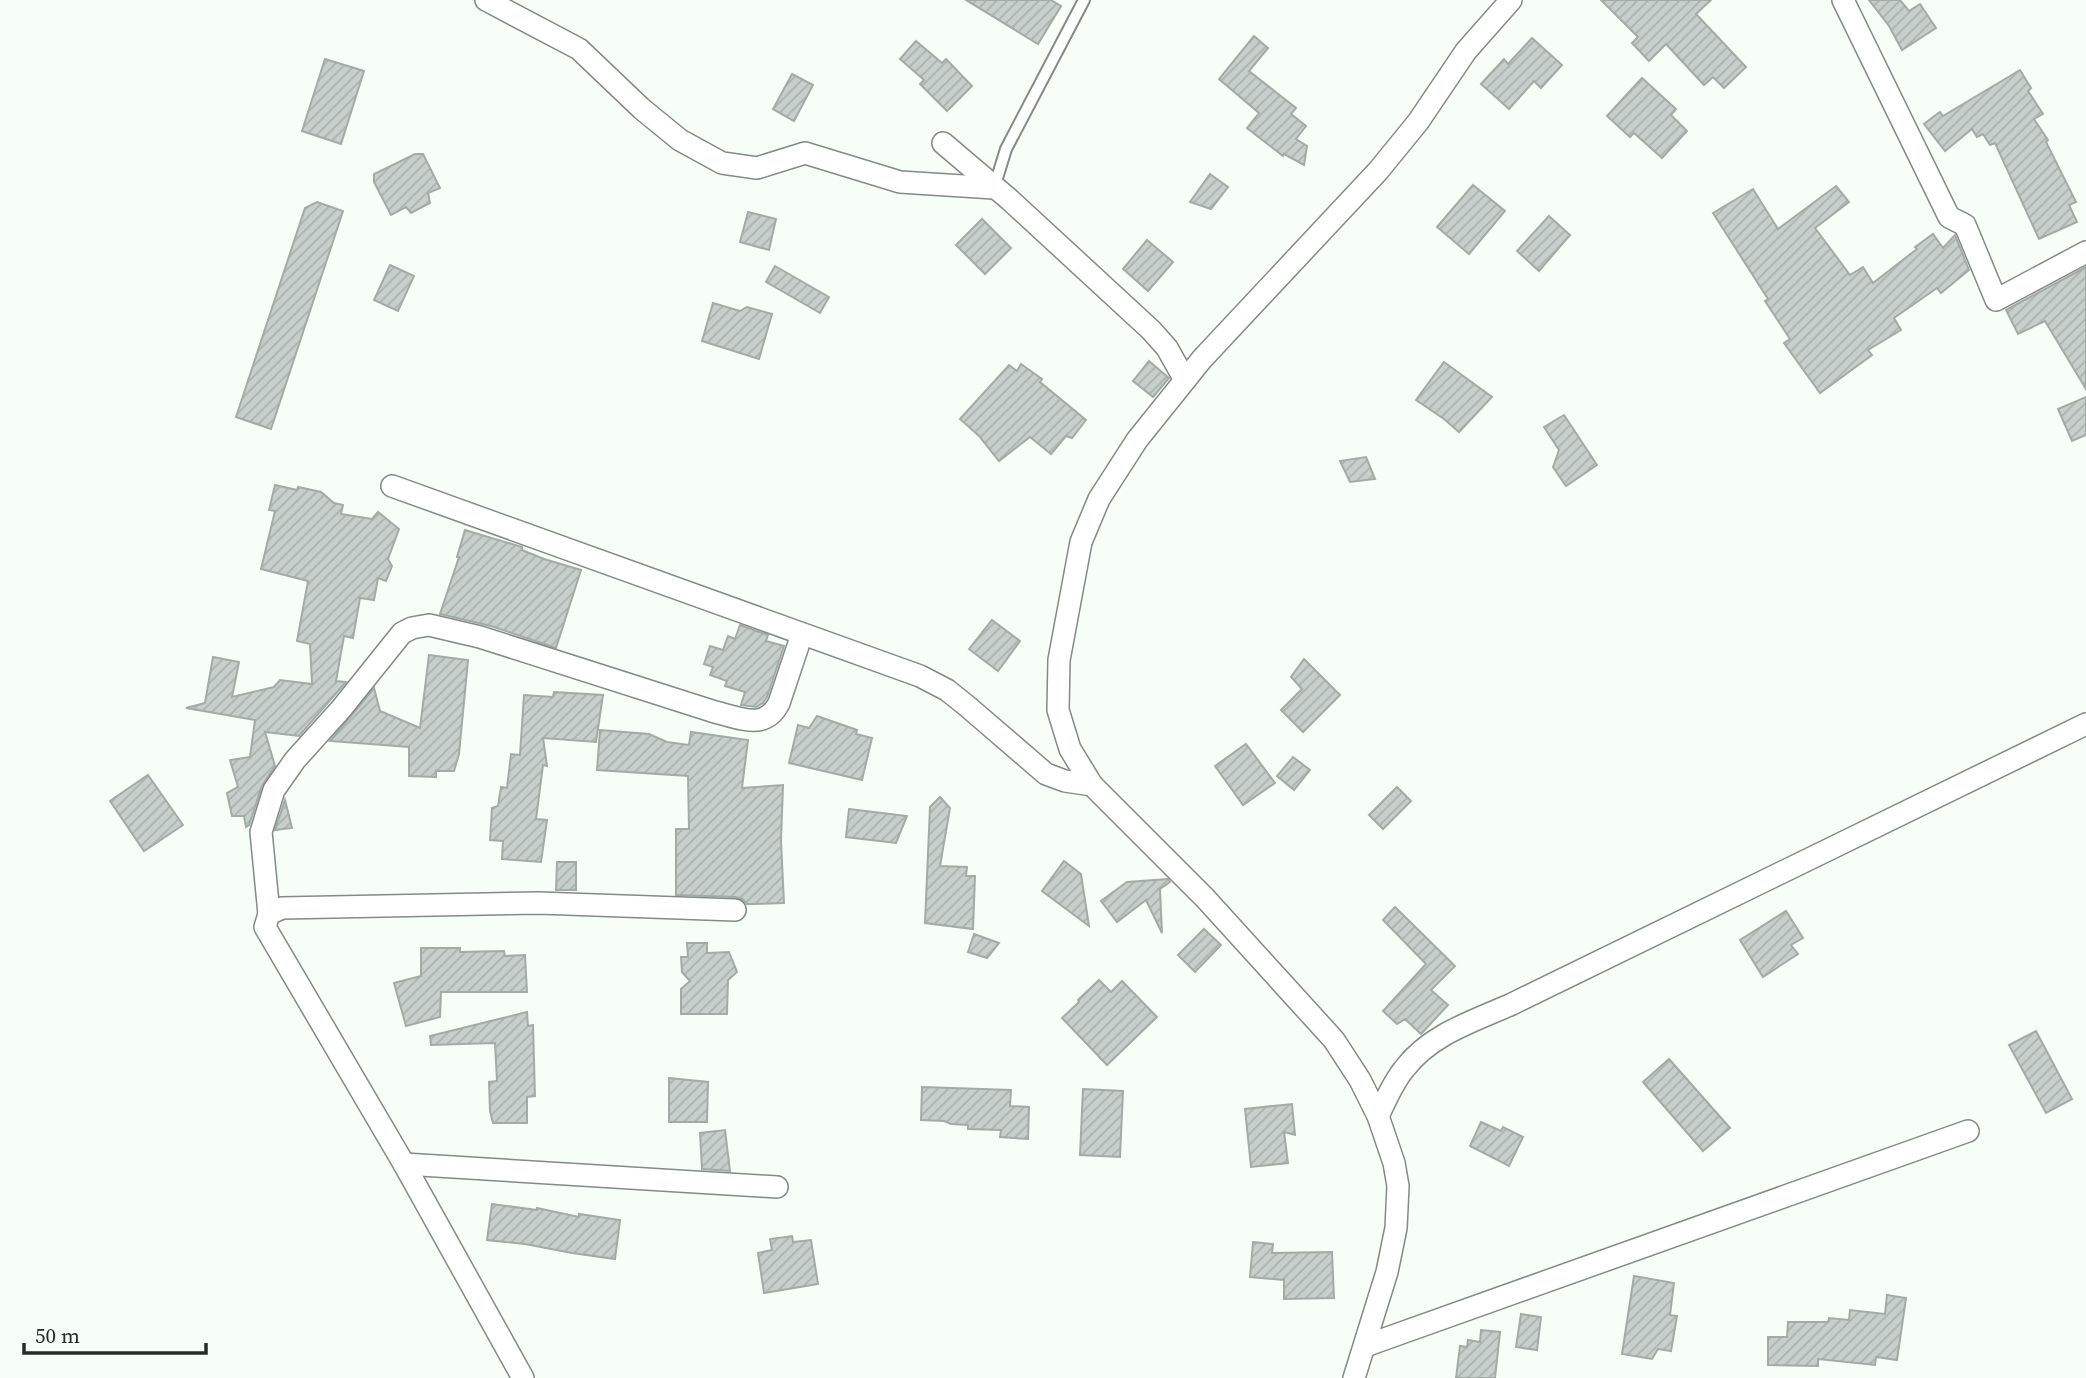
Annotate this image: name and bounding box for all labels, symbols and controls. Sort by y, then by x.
scale bar [24,1312,206,1356]
text: 50 m [35,1321,80,1350]

